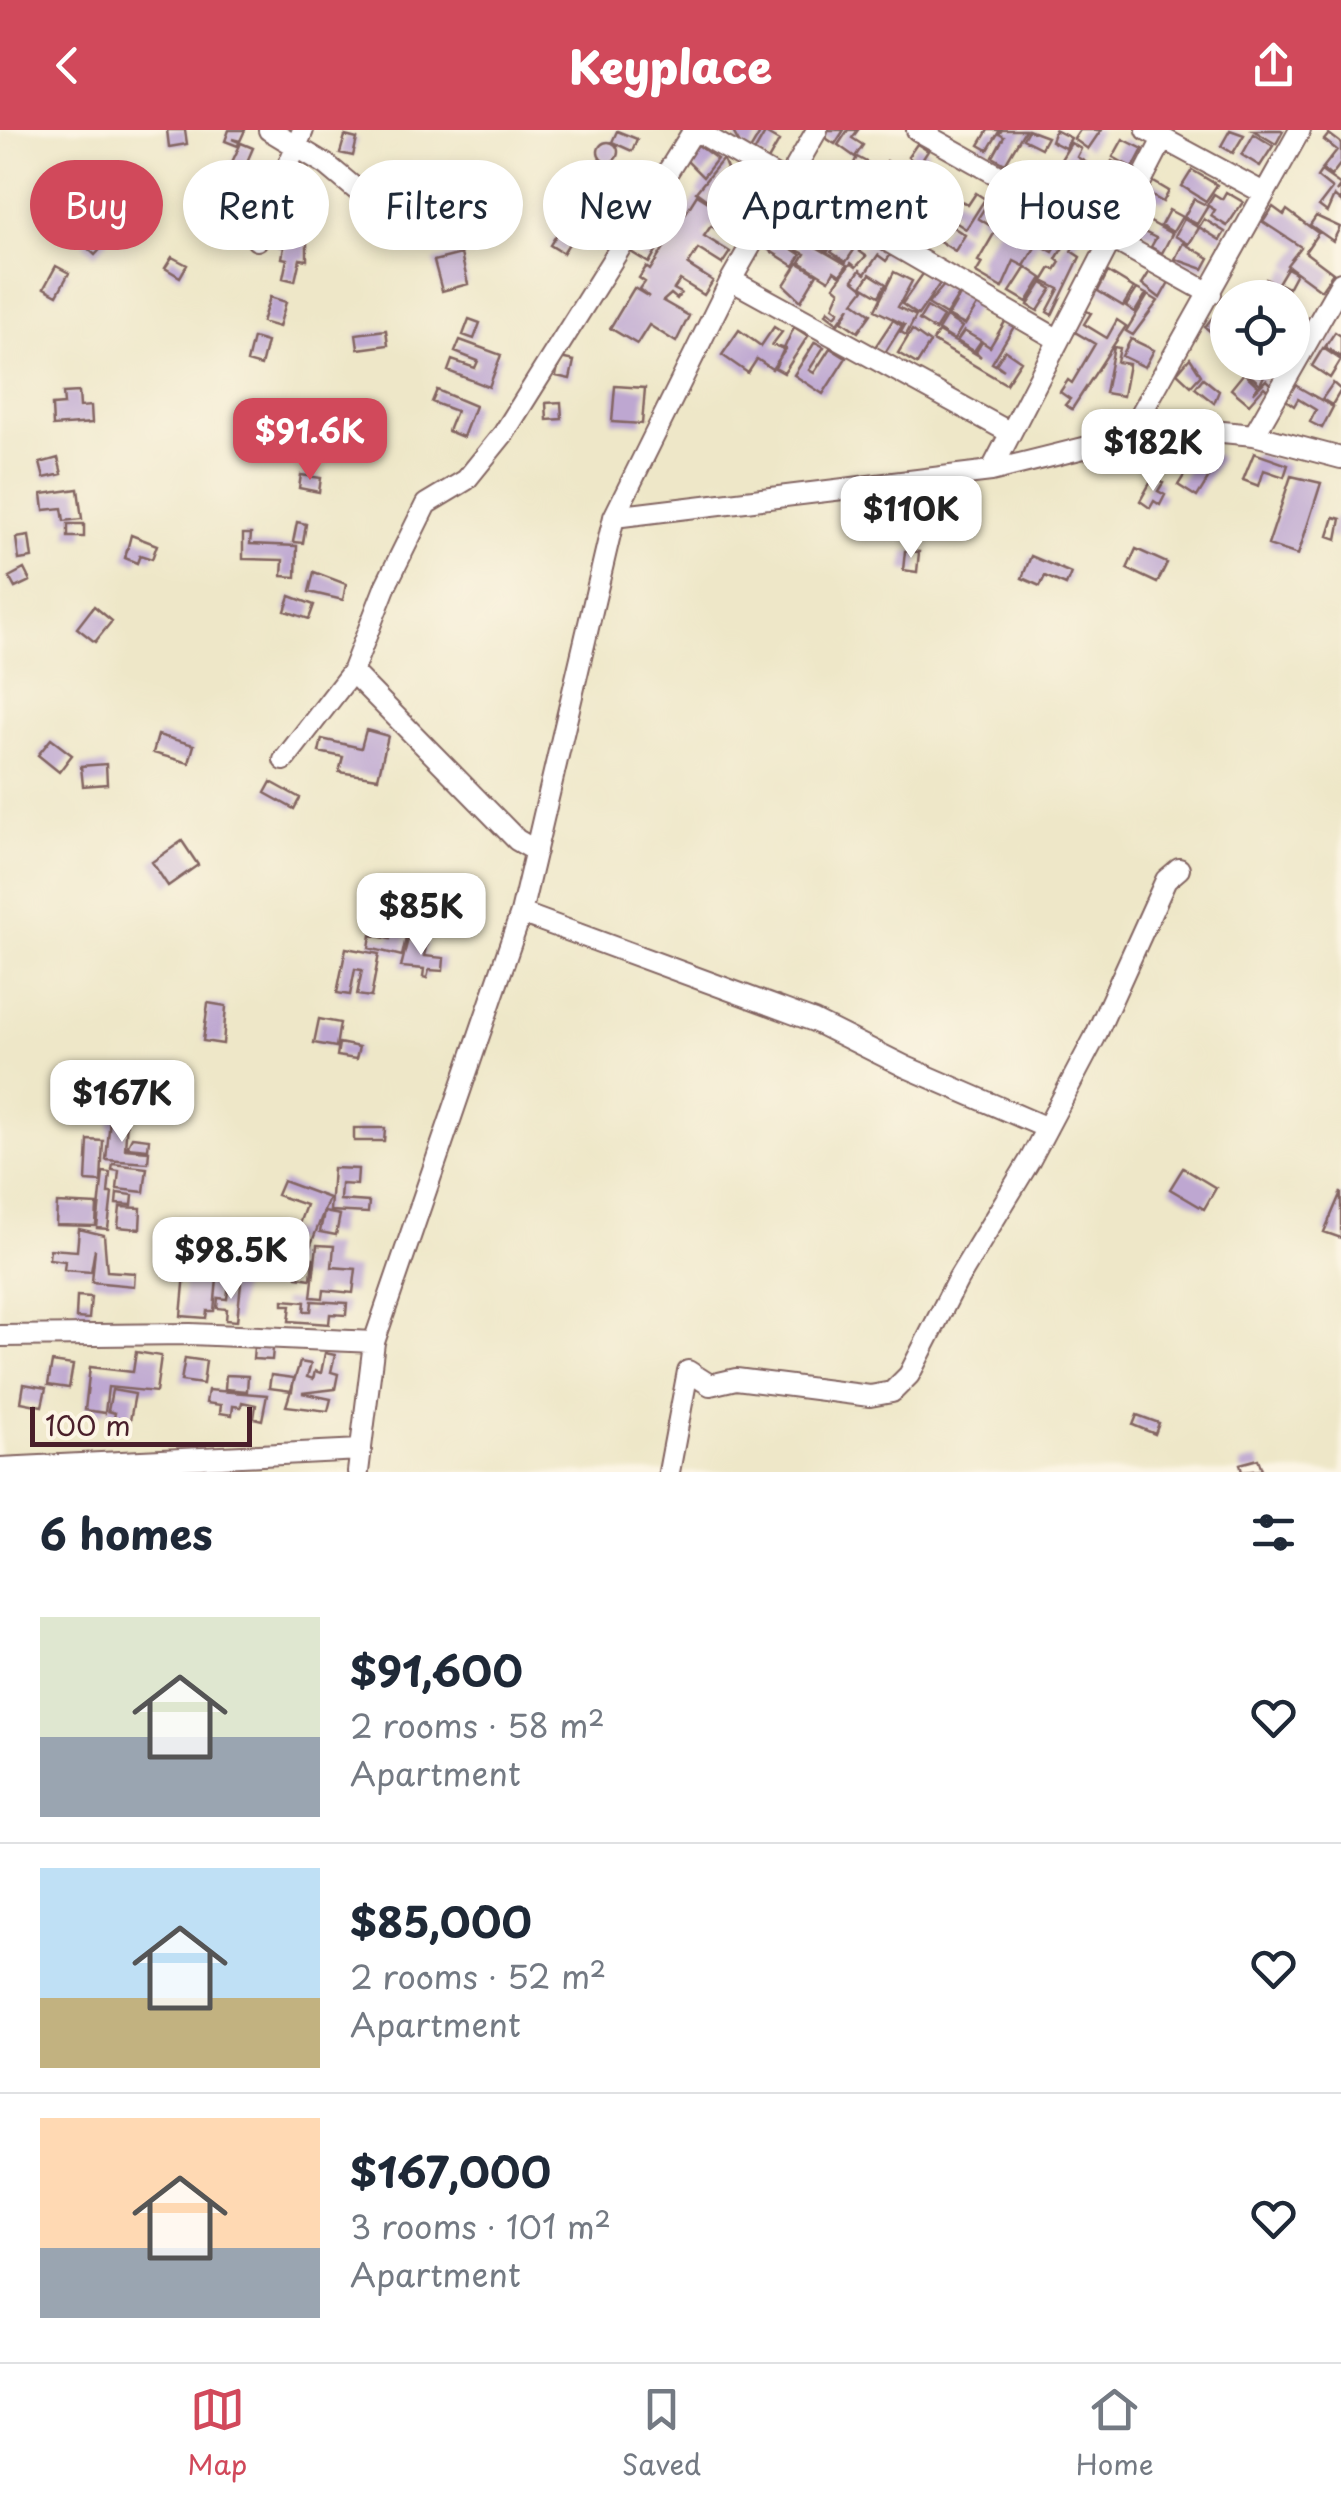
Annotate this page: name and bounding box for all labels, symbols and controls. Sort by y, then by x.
text: Keyplace [569,31,772,99]
icon: back [40,38,95,93]
icon: share [1246,38,1301,93]
chip: Buy [30,160,163,250]
chip: Rent [183,160,329,250]
chip: Filters [349,160,523,250]
chip: New [543,160,687,250]
chip: Apartment [707,160,964,250]
chip: House [984,160,1156,250]
map controls [1210,280,1310,380]
button: locate [1210,280,1310,380]
pin: $91.6K [229,398,391,483]
text: $91.6K [255,406,365,454]
pin: $182K [1083,409,1223,494]
text: $182K [1103,417,1203,465]
pin: $110K [841,476,981,561]
text: $110K [863,484,959,532]
pin: $85K [362,873,480,958]
text: $85K [379,881,463,929]
pin: $167K [52,1060,192,1145]
text: $167K [72,1068,172,1116]
pin: $98.5K [150,1217,312,1302]
text: $98.5K [174,1225,288,1273]
scale bar [30,1402,252,1446]
text: 100 m [45,1403,131,1446]
text: 6 homes [40,1501,213,1564]
icon: filters [1246,1505,1301,1560]
text: $91,600 [350,1638,523,1701]
icon: home [120,1657,240,1777]
icon: heart [1246,1690,1301,1745]
text: 2 rooms · 58 m² [350,1701,605,1749]
text: Apartment [350,1749,521,1797]
text: $85,000 [350,1889,532,1952]
icon: home [120,1908,240,2028]
icon: heart [1246,1941,1301,1996]
text: 2 rooms · 52 m² [350,1952,606,2000]
text: Apartment [350,2000,521,2048]
text: $167,000 [350,2139,551,2202]
icon: home [120,2158,240,2278]
icon: heart [1246,2191,1301,2246]
text: 3 rooms · 101 m² [350,2202,611,2250]
text: Apartment [350,2250,521,2298]
tab: Map [187,2382,247,2485]
tab: Saved [622,2382,701,2485]
tab: Home [1076,2382,1154,2485]

